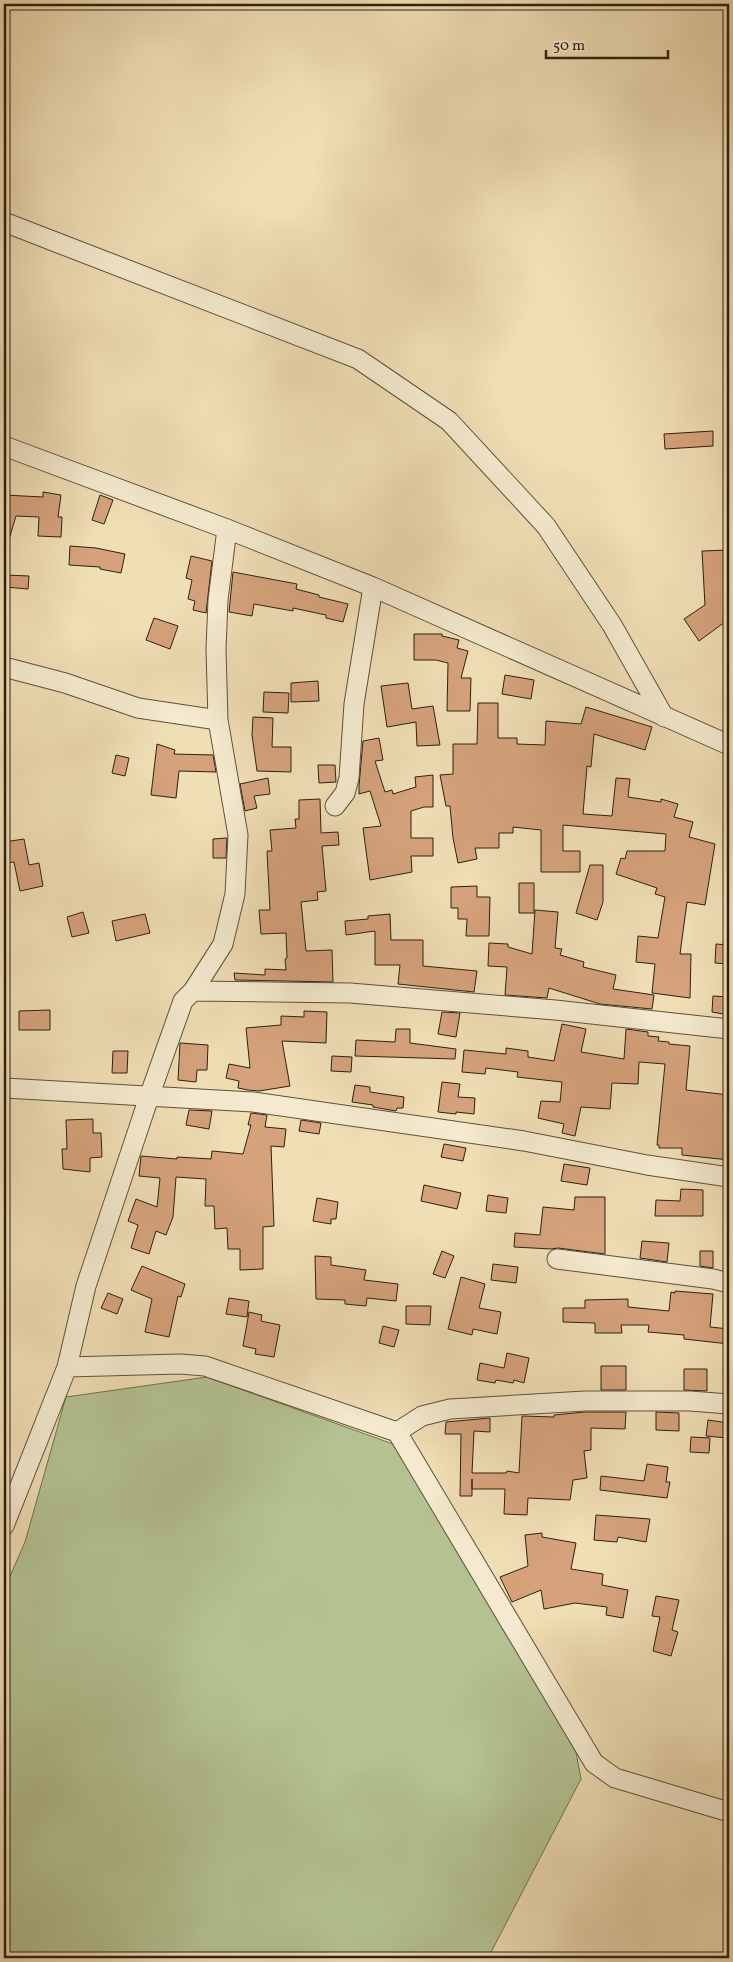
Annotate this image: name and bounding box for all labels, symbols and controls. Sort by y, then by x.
scale bar [546,28,668,60]
text: 50 m [553,36,585,57]

